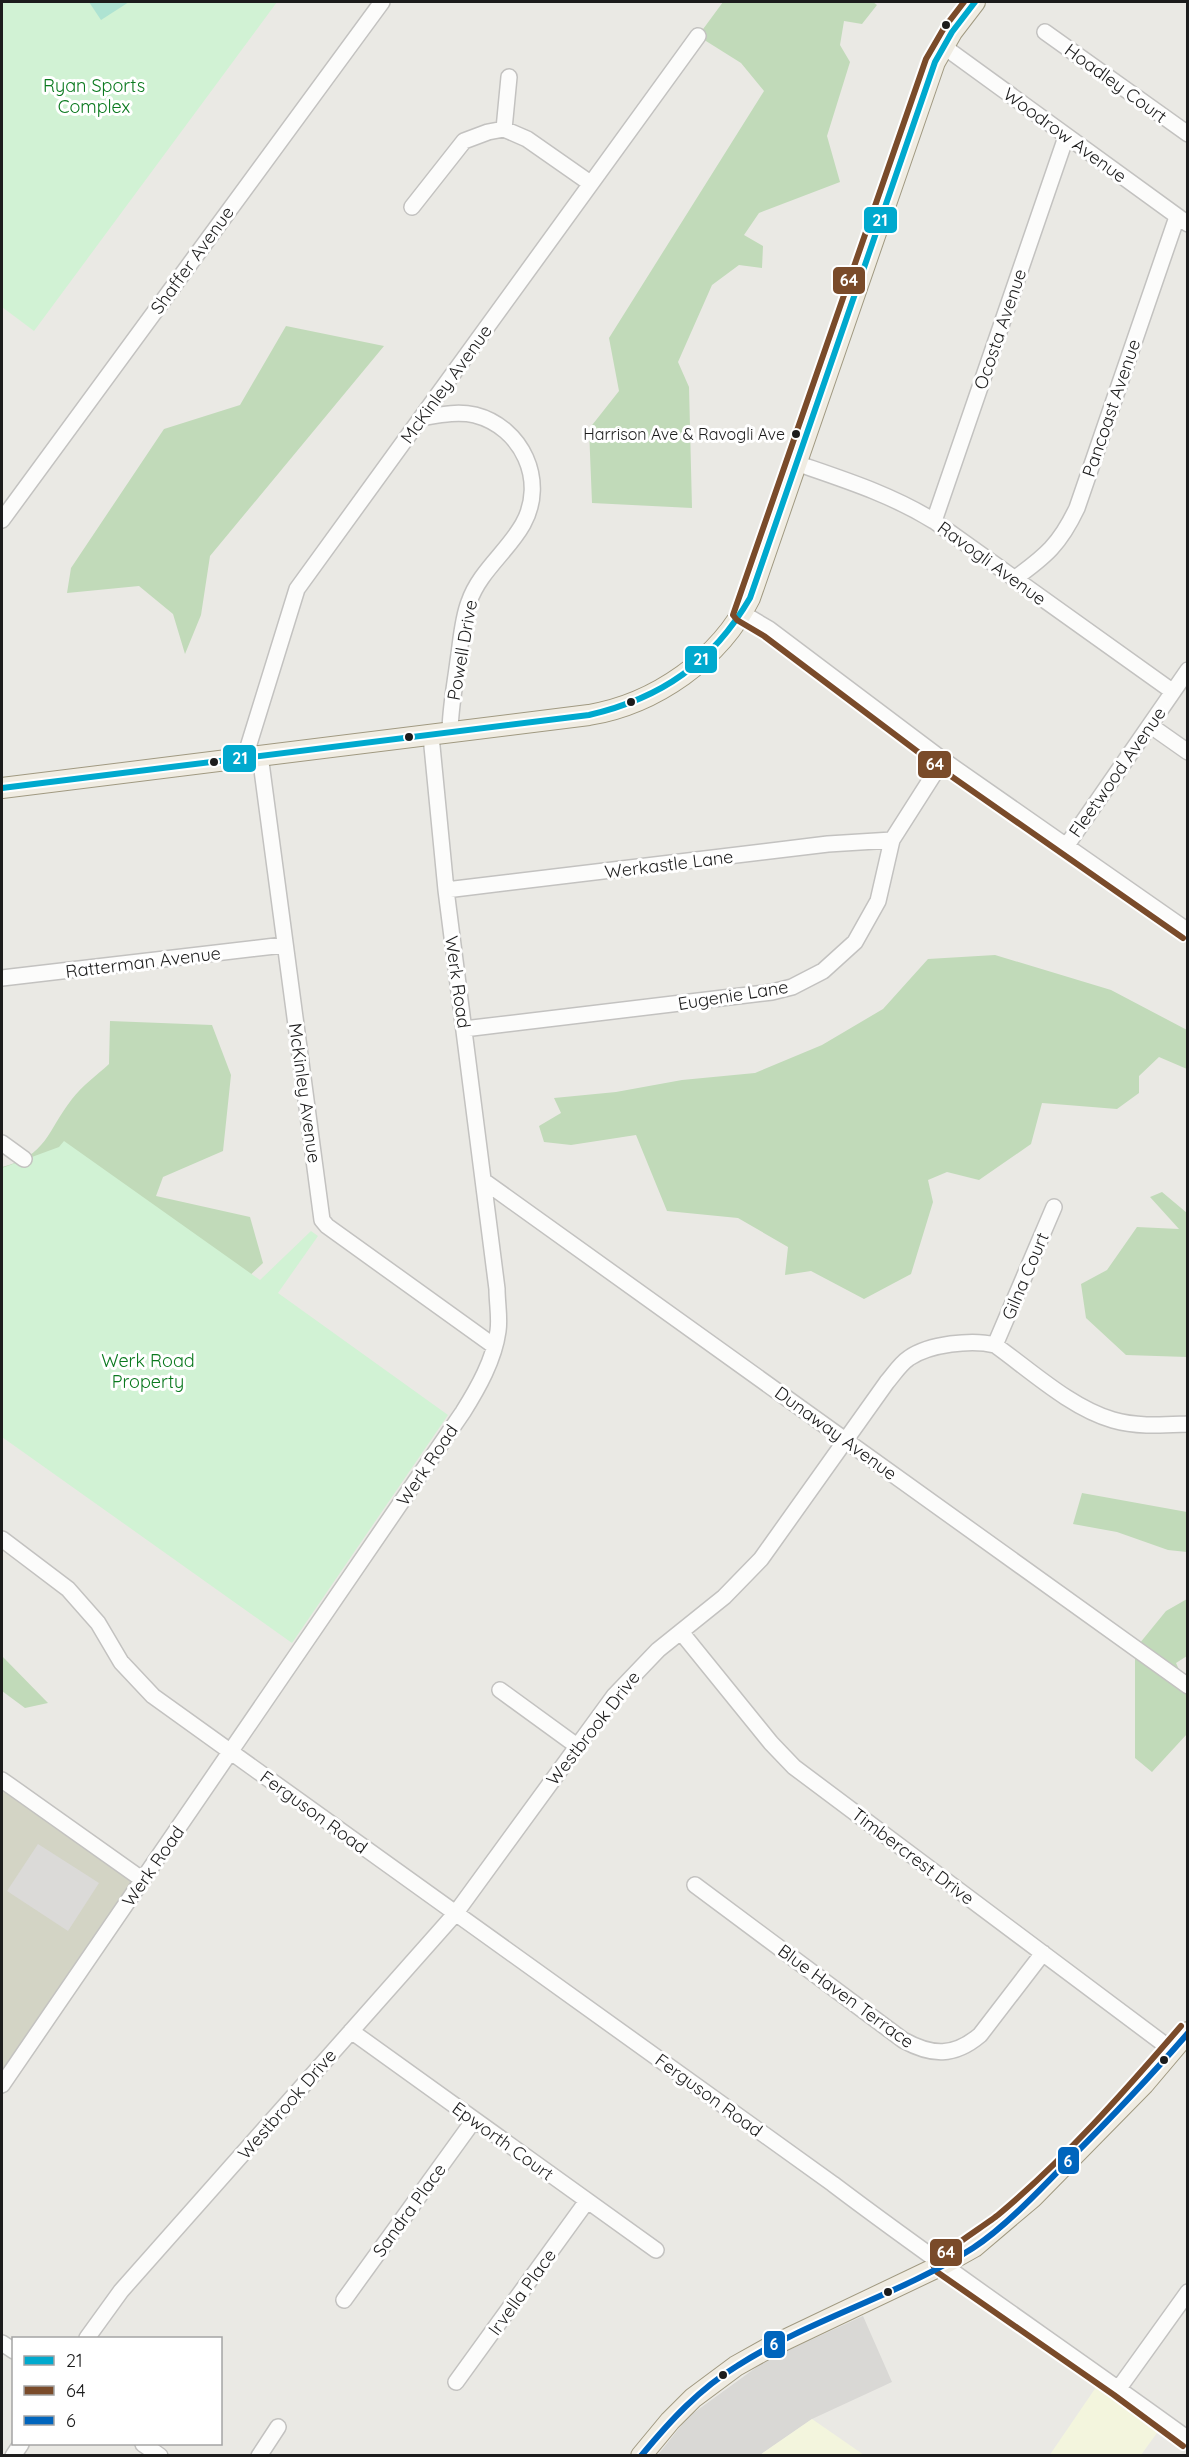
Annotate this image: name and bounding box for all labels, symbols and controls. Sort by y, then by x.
unlabelled marker [940,19,952,31]
street label: Hoadley Court [1060,38,1172,128]
park label: Ryan Sports Complex [43,74,145,118]
street label: Woodrow Avenue [999,82,1131,188]
street label: Shaffer Avenue [145,202,239,318]
line badge: 21 [863,206,898,234]
text: 21 [872,210,888,230]
line badge: 64 [832,266,866,295]
street label: Ocosta Avenue [969,266,1031,392]
text: 64 [840,270,859,290]
street label: McKinley Avenue [395,320,497,448]
street label: Pancoast Avenue [1077,336,1145,480]
place label: Harrison Ave & Ravogli Ave [583,424,785,444]
marker: Harrison Ave & Ravogli Ave [790,428,802,440]
street label: Ravogli Avenue [933,516,1051,610]
street label: Powell Drive [442,598,482,702]
line badge: 21 [684,645,718,674]
text: 21 [693,649,709,669]
unlabelled marker [625,696,637,708]
street label: Fleetwood Avenue [1063,702,1171,842]
unlabelled marker [403,731,415,743]
line badge: 21 [222,744,257,773]
text: 21 [232,748,248,768]
line badge: 64 [917,750,952,779]
text: 64 [926,754,945,774]
unlabelled marker [208,756,220,768]
street label: Werkastle Lane [603,845,735,883]
street label: Werk Road [440,934,476,1030]
street label: Ratterman Avenue [64,941,222,983]
street label: Eugenie Lane [676,975,790,1015]
street label: McKinley Avenue [284,1021,326,1165]
street label: Gilna Court [996,1229,1054,1323]
park label: Werk Road Property [101,1349,195,1393]
street label: Dunaway Avenue [770,1381,902,1485]
street label: Werk Road [391,1420,463,1510]
street label: Westbrook Drive [541,1666,645,1790]
street label: Ferguson Road [256,1765,372,1859]
street label: Timbercrest Drive [847,1802,979,1910]
street label: Werk Road [117,1821,189,1911]
street label: Blue Haven Terrace [773,1939,919,2053]
street label: Westbrook Drive [233,2044,341,2164]
street label: Ferguson Road [651,2048,767,2142]
unlabelled marker [1158,2054,1170,2066]
street label: Epworth Court [448,2097,558,2185]
line badge: 6 [1057,2146,1080,2175]
text: 6 [1064,2151,1073,2171]
street label: Sandra Place [367,2159,451,2261]
line badge: 64 [929,2238,963,2267]
text: 64 [937,2242,956,2262]
street label: Irvella Place [483,2244,561,2340]
unlabelled marker [882,2286,894,2298]
line badge: 6 [763,2330,786,2359]
text: 6 [770,2334,779,2354]
legend [12,2337,222,2445]
text: 21 [66,2349,83,2372]
unlabelled marker [717,2369,729,2381]
text: 64 [66,2379,85,2402]
text: 6 [66,2409,76,2432]

